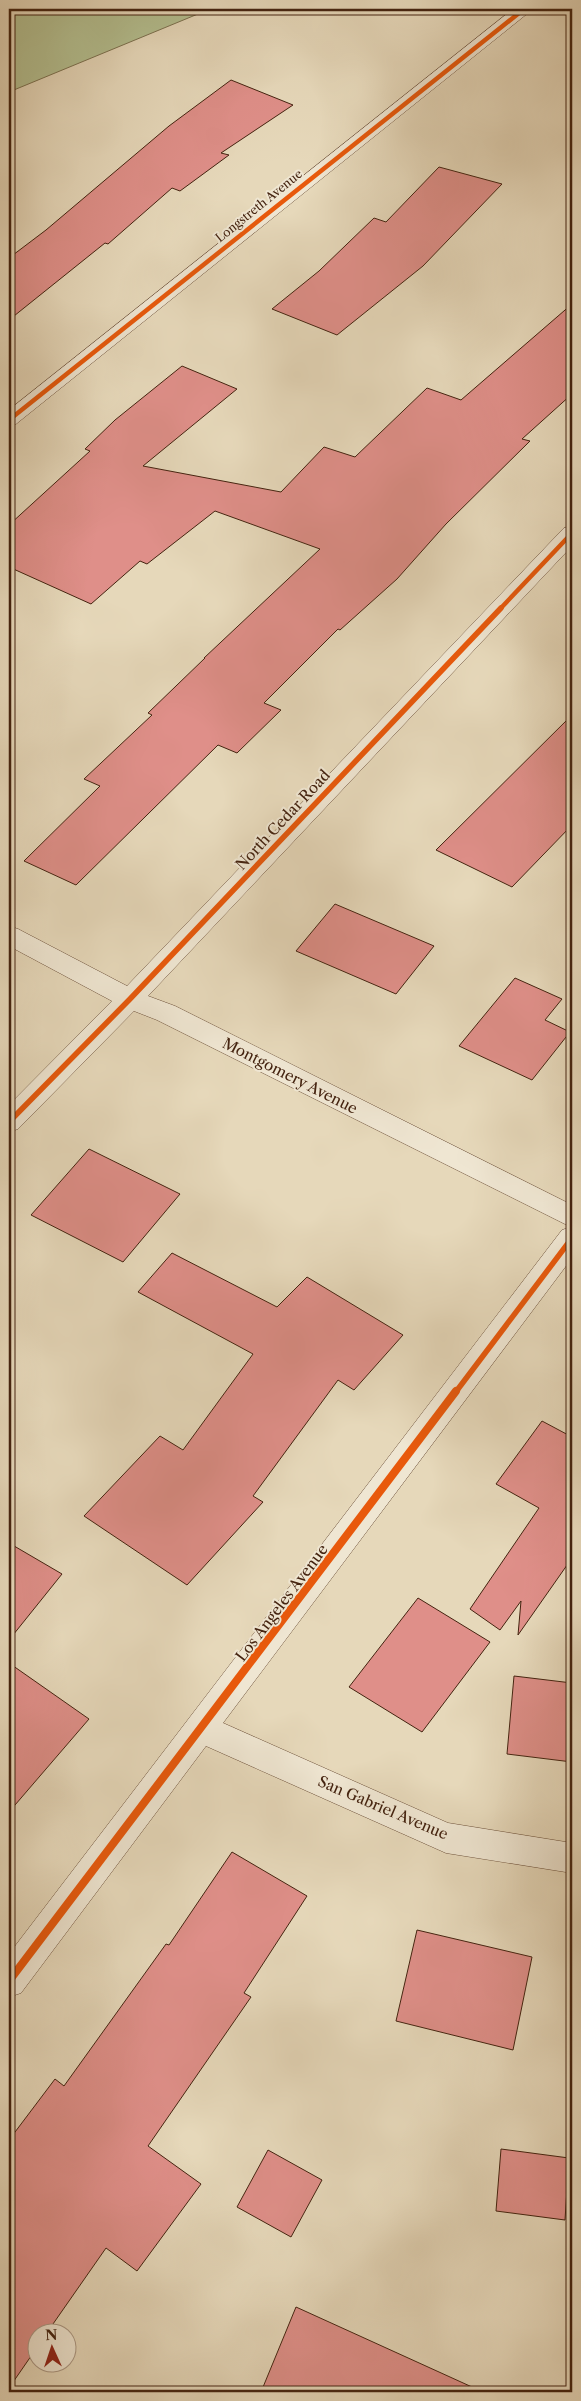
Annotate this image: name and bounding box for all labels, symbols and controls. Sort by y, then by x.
street label: Longstreth Avenue [212,166,305,245]
street label: North Cedar Road [231,766,334,874]
street label: Montgomery Avenue [220,1033,361,1118]
street label: Los Angeles Avenue [231,1540,332,1665]
street label: San Gabriel Avenue [315,1772,451,1844]
north arrow [28,2324,78,2374]
text: N [45,2326,58,2344]

